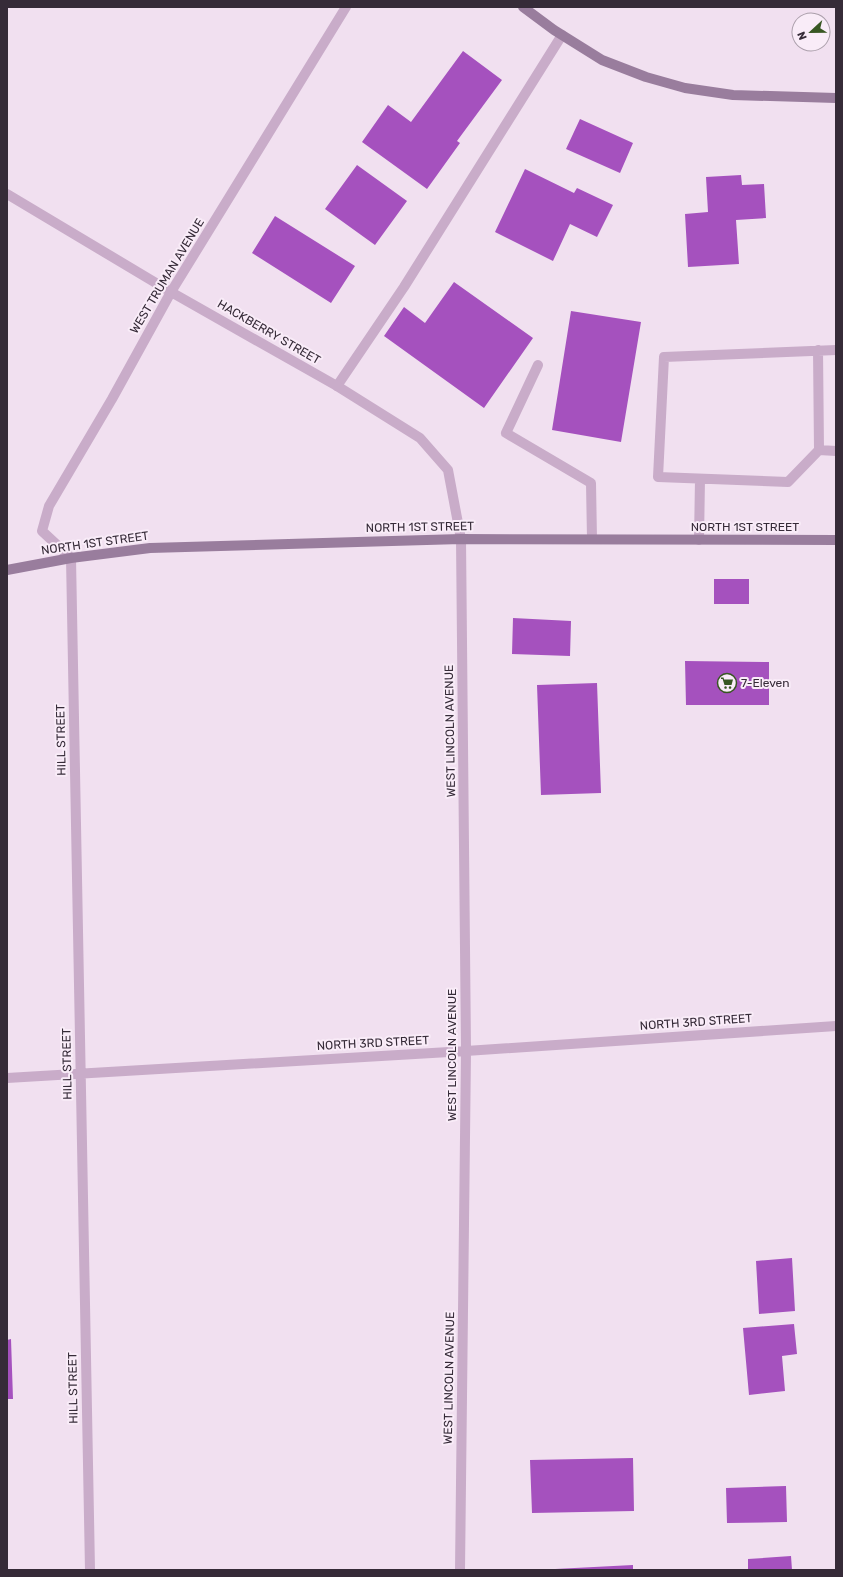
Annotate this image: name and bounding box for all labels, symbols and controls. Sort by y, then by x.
north arrow [791,12,831,52]
text: N [795,29,810,42]
street label: WEST TRUMAN AVENUE [127,216,207,336]
street label: HACKBERRY STREET [215,297,323,367]
street label: NORTH 1ST STREET [366,519,474,535]
street label: NORTH 1ST STREET [691,520,799,534]
street label: NORTH 1ST STREET [40,529,150,557]
street label: WEST LINCOLN AVENUE [442,665,458,797]
supermarket icon: 7-Eleven [716,672,738,694]
place label: 7-Eleven [741,676,790,690]
street label: HILL STREET [53,704,69,776]
street label: WEST LINCOLN AVENUE [445,989,459,1121]
street label: NORTH 3RD STREET [639,1011,753,1033]
street label: HILL STREET [59,1028,75,1100]
street label: NORTH 3RD STREET [316,1033,430,1053]
street label: WEST LINCOLN AVENUE [441,1312,457,1444]
street label: HILL STREET [65,1352,81,1424]

